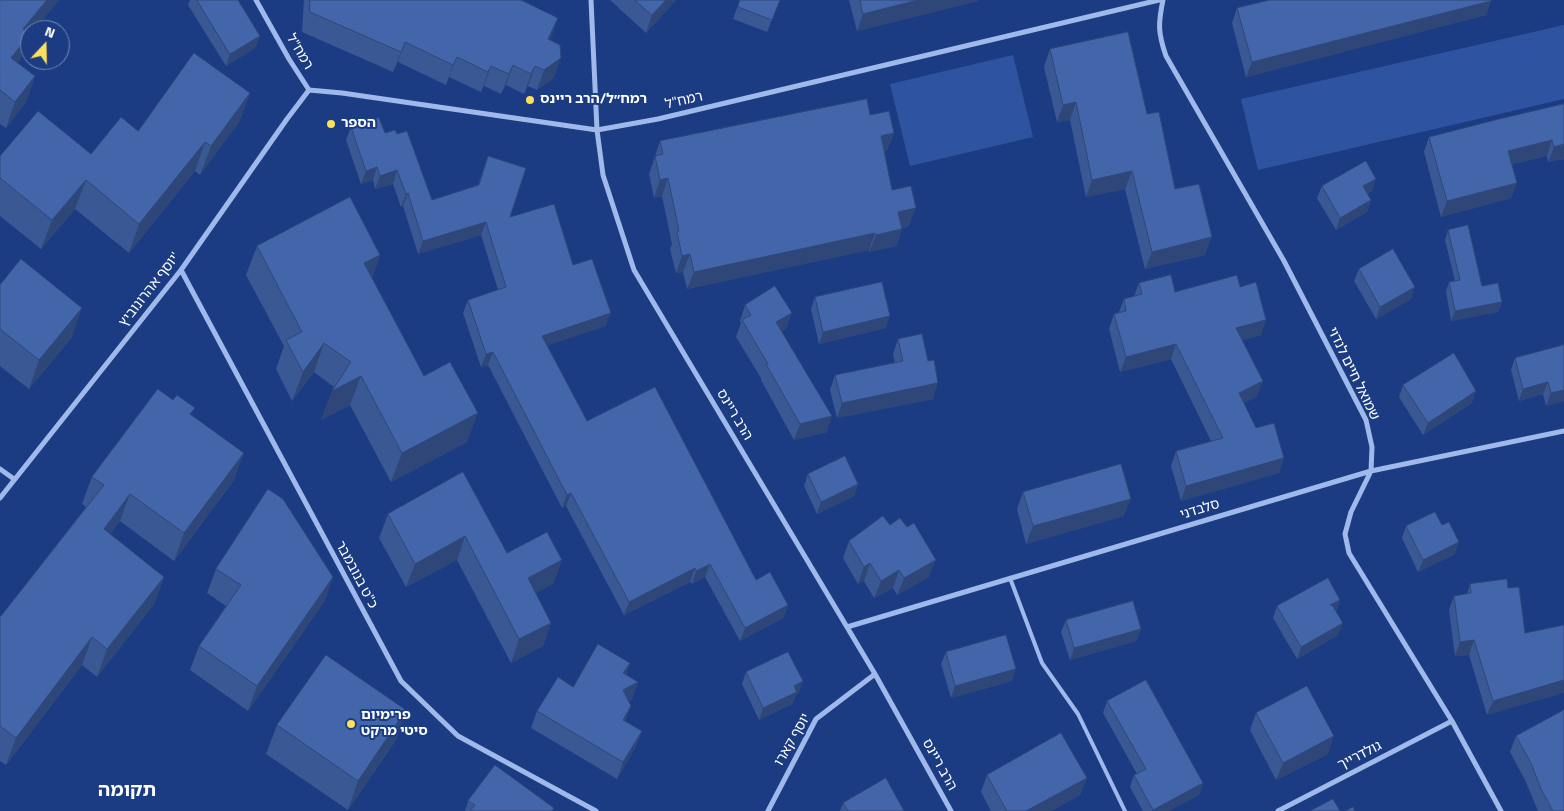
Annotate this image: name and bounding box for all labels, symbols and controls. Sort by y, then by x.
north arrow [20,20,70,70]
text: N [42,20,58,43]
street label: רמח"ל [282,31,316,73]
street label: רמח"ל [663,89,705,113]
place label: רמח״ל/הרב ריינס [540,92,647,108]
marker: רמח״ל/הרב ריינס [524,94,536,106]
place label: הספר [341,116,376,132]
marker: הספר [325,118,337,130]
street label: יוסף אהרונוביץ' [116,250,184,330]
street label: שמואל חיים לנדוי [1323,325,1383,423]
street label: הרב ריינס [712,386,756,444]
street label: סלבדני [1178,496,1222,524]
street label: כ"ט בנובמבר [331,538,381,612]
place label: פרימיום סיטי מרקט [361,708,428,740]
street label: יוסף קארו [771,711,815,769]
marker: פרימיום סיטי מרקט [345,718,357,730]
street label: הרב ריינס [918,736,960,794]
street label: גולדרייך [1335,738,1385,774]
district label: תקומה [98,780,156,802]

